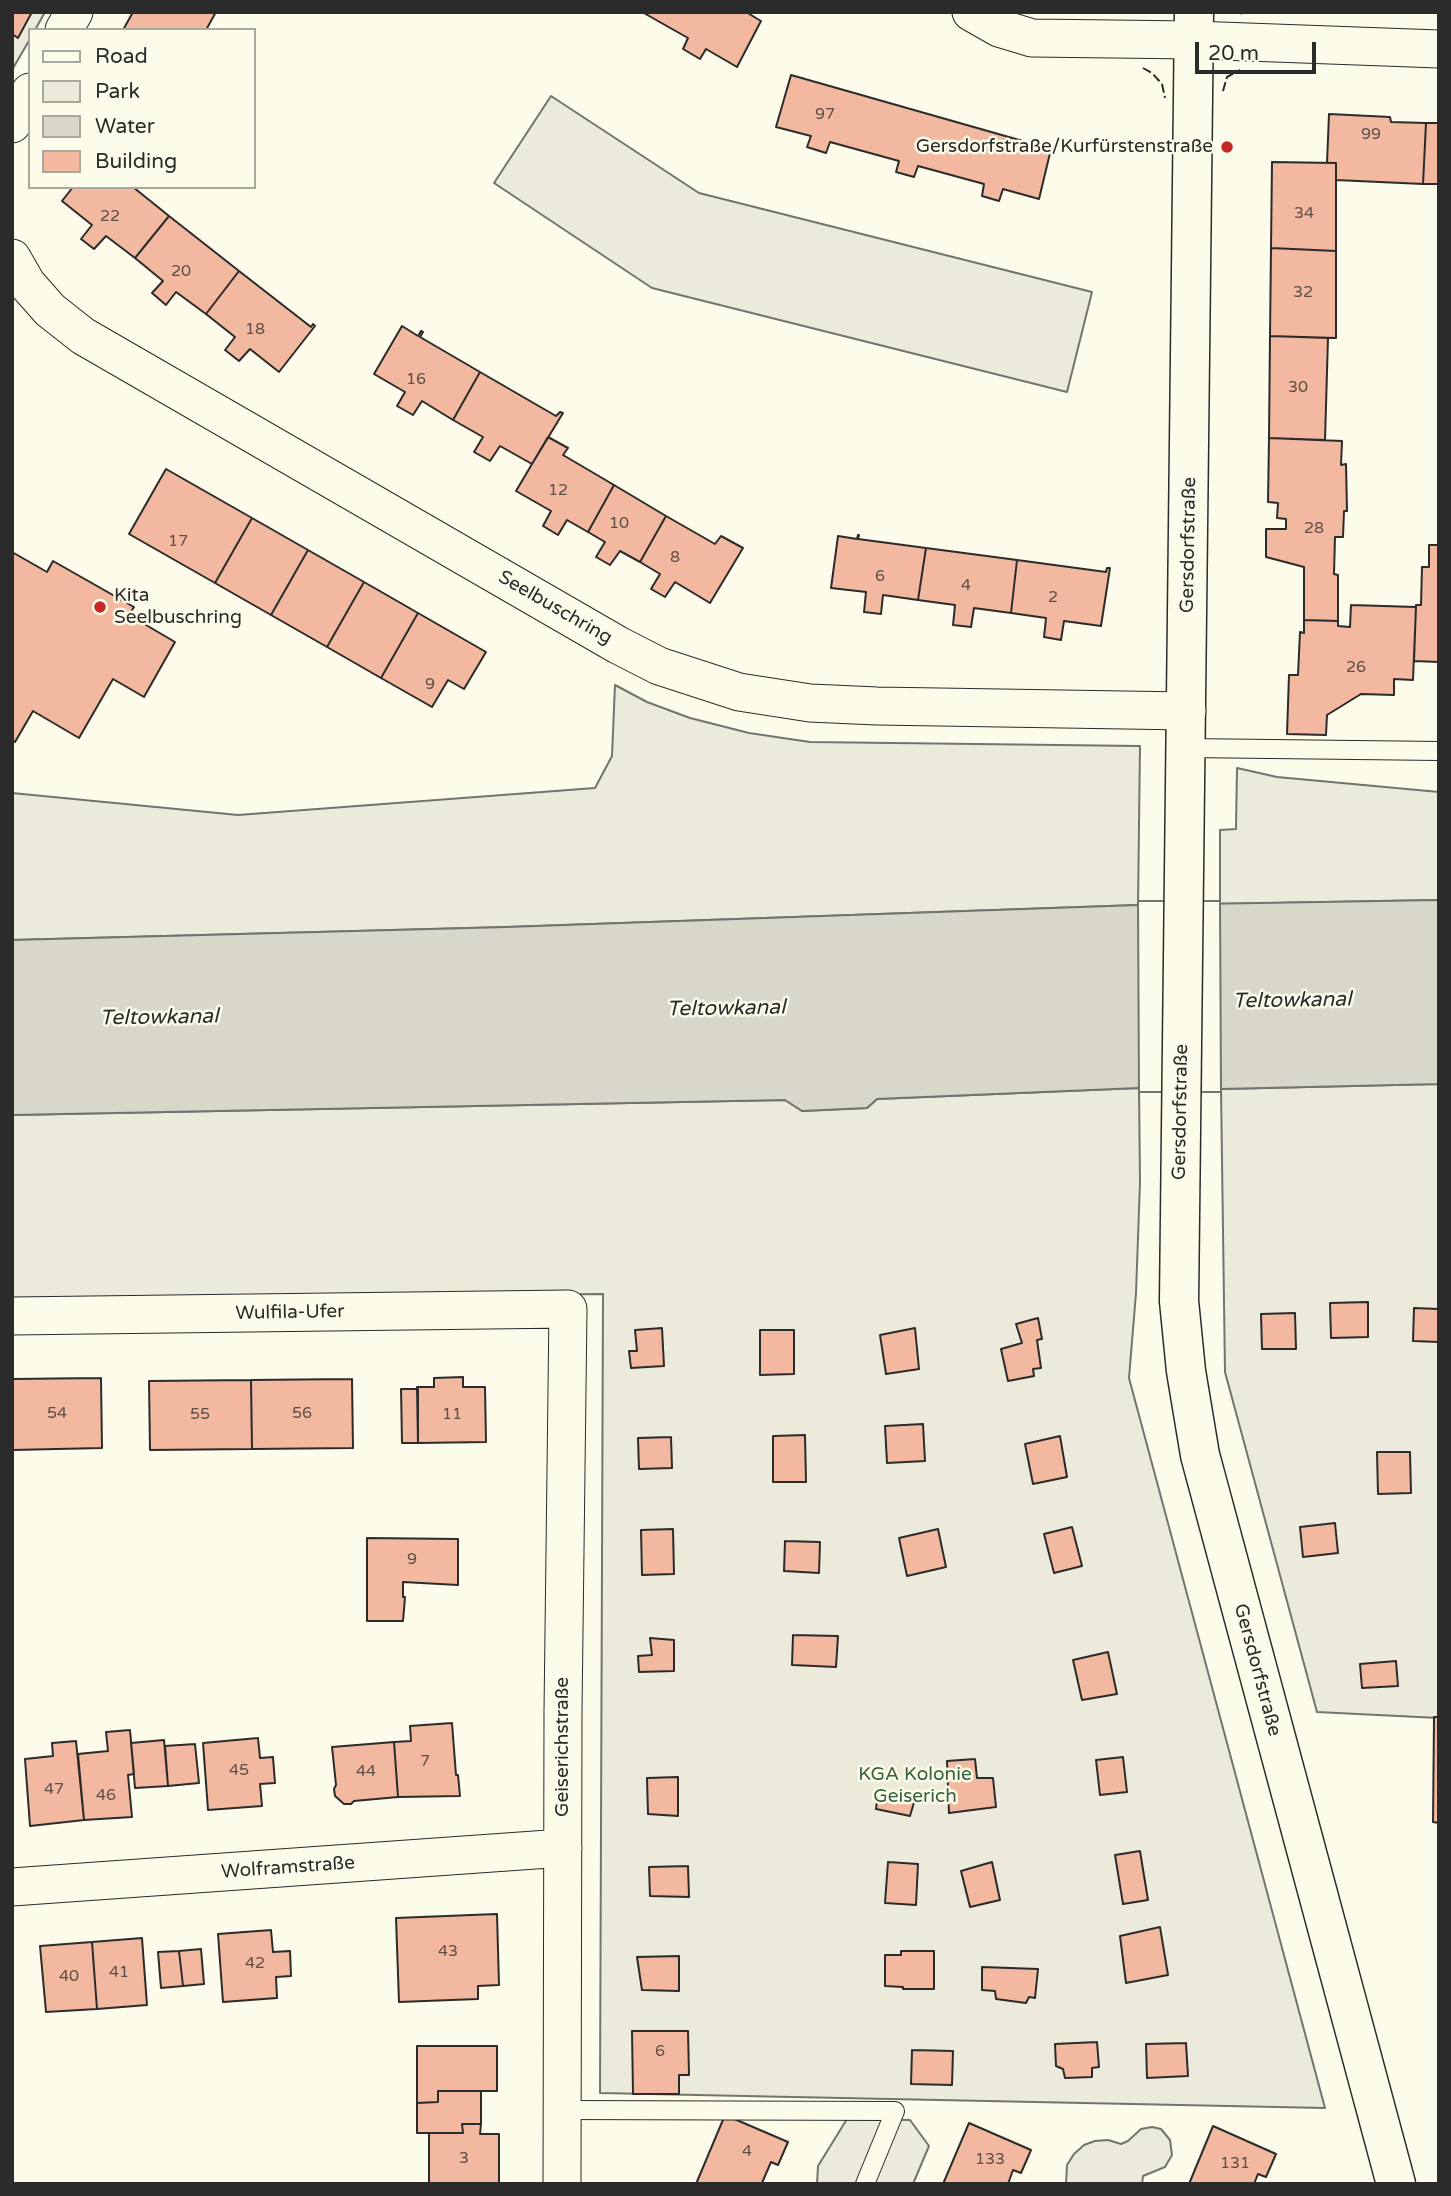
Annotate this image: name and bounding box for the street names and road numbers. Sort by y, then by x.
street label: Gersdorfstraße [1176,477,1202,613]
street label: Seelbuschring [494,566,616,650]
street label: Gersdorfstraße [1168,1044,1194,1180]
street label: Wulfila-Ufer [235,1301,345,1325]
street label: Gersdorfstraße [1228,1601,1286,1739]
street label: Geiserichstraße [552,1677,574,1817]
street label: Wolframstraße [220,1852,356,1884]

